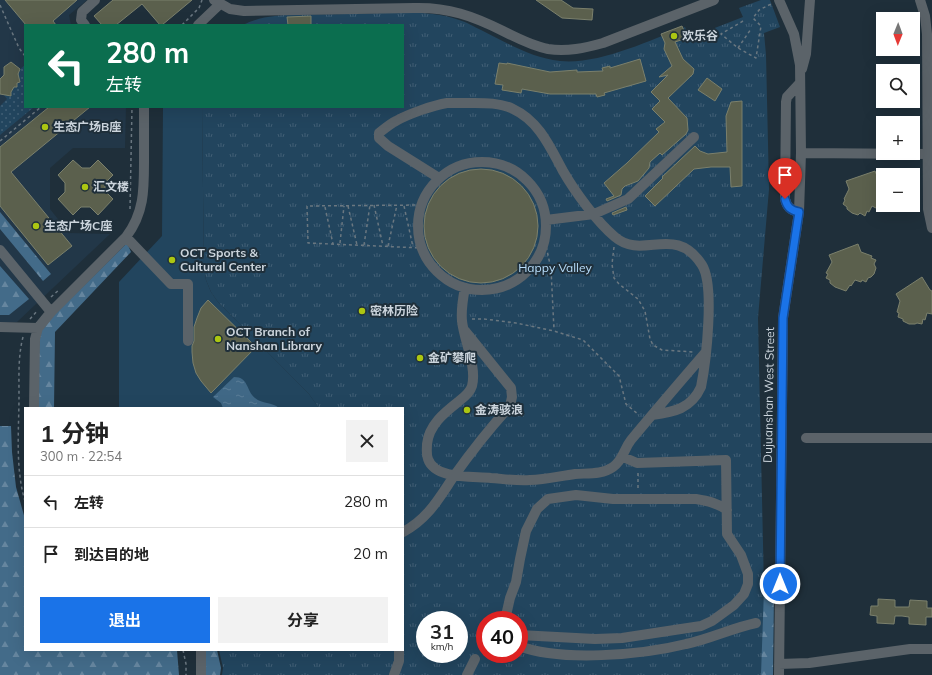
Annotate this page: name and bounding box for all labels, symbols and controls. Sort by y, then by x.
north arrow [876,12,920,56]
map controls [876,12,920,212]
place label: 欢乐谷 [682,28,718,43]
marker: 欢乐谷 [669,31,679,41]
text: 280 m [106,35,189,70]
icon: left [40,40,92,92]
button: search [876,64,920,108]
text: 左转 [106,73,142,96]
button: + [876,116,920,160]
place label: 生态广场B座 [53,119,121,134]
marker: 生态广场B座 [40,122,50,132]
pin [768,158,802,199]
icon: arrive [774,164,796,186]
button: − [876,168,920,212]
place label: 汇文楼 [93,179,129,194]
marker: 汇文楼 [80,182,90,192]
place label: 生态广场C座 [44,218,112,233]
marker: 生态广场C座 [31,221,41,231]
place label: OCT Sports & Cultural Center [180,245,266,274]
marker: OCT Sports & Cultural Center [167,255,177,265]
park label: Happy Valley [518,260,592,275]
place label: 密林历险 [370,303,418,318]
marker: 密林历险 [357,306,367,316]
place label: OCT Branch of Nanshan Library [226,324,322,353]
street label: Dujuanshan West Street [760,327,777,463]
marker: OCT Branch of Nanshan Library [213,334,223,344]
place label: 金矿攀爬 [428,350,476,365]
marker: 金矿攀爬 [415,353,425,363]
place label: 金涛骇浪 [475,402,523,417]
marker: 金涛骇浪 [462,405,472,415]
text: 1 分钟 [40,418,109,448]
button: close [346,420,388,462]
text: 300 m · 22:54 [40,448,122,464]
icon: left [40,491,62,513]
text: 280 m [344,492,388,511]
text: 左转 [74,493,104,512]
icon: arrive [40,543,62,565]
text: 20 m [353,544,388,563]
text: 到达目的地 [74,545,149,564]
position arrow [759,563,801,605]
button: 退出 [40,597,210,643]
button: 分享 [218,597,388,643]
speed limit sign: 40 [476,611,528,663]
text: 31 [430,619,454,644]
text: km/h [431,640,453,653]

